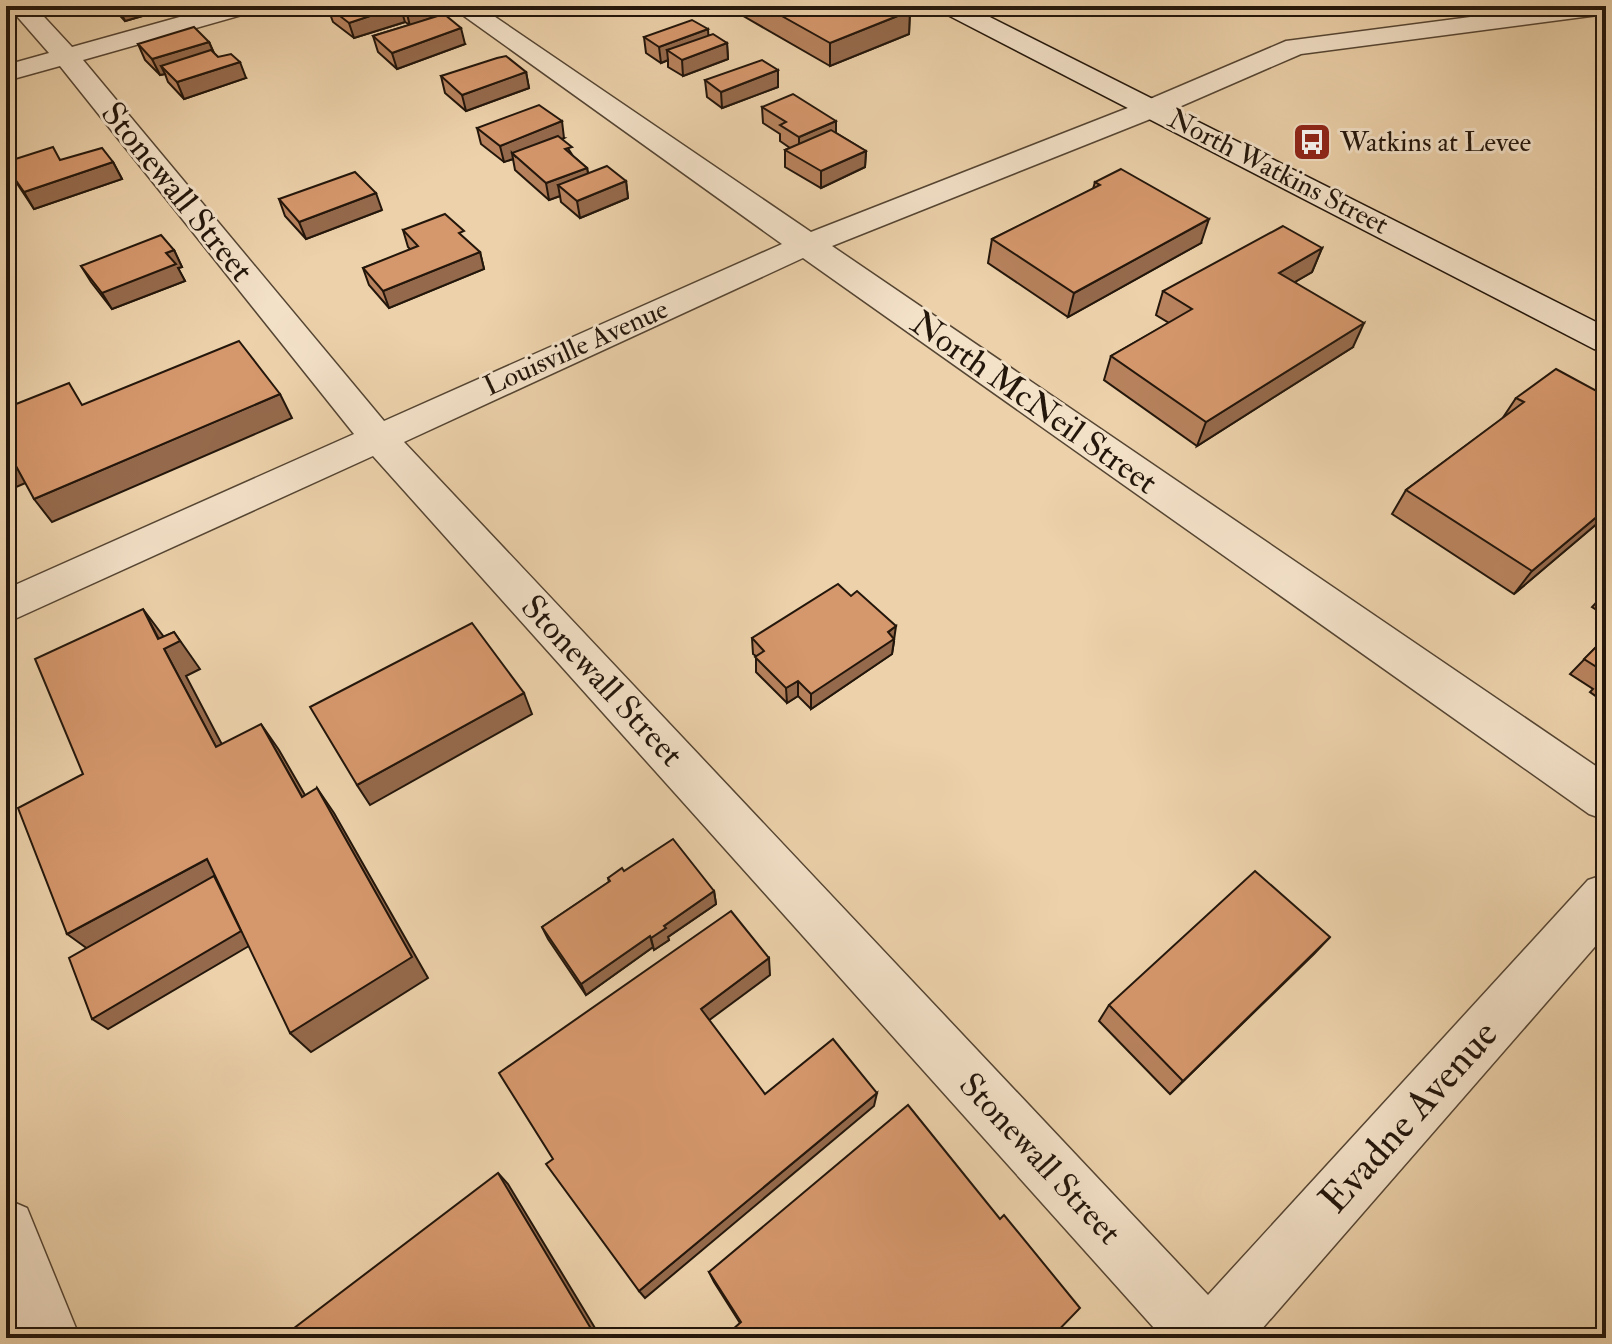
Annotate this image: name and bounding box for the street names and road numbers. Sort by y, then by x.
street label: Stonewall Street [91,93,263,291]
street label: North Watkins Street [1162,101,1394,243]
street label: Louisville Avenue [479,292,674,404]
street label: North McNeil Street [902,302,1166,504]
street label: Stonewall Street [511,586,693,776]
street label: Evadne Avenue [1309,1010,1509,1224]
street label: Stonewall Street [949,1064,1131,1254]

